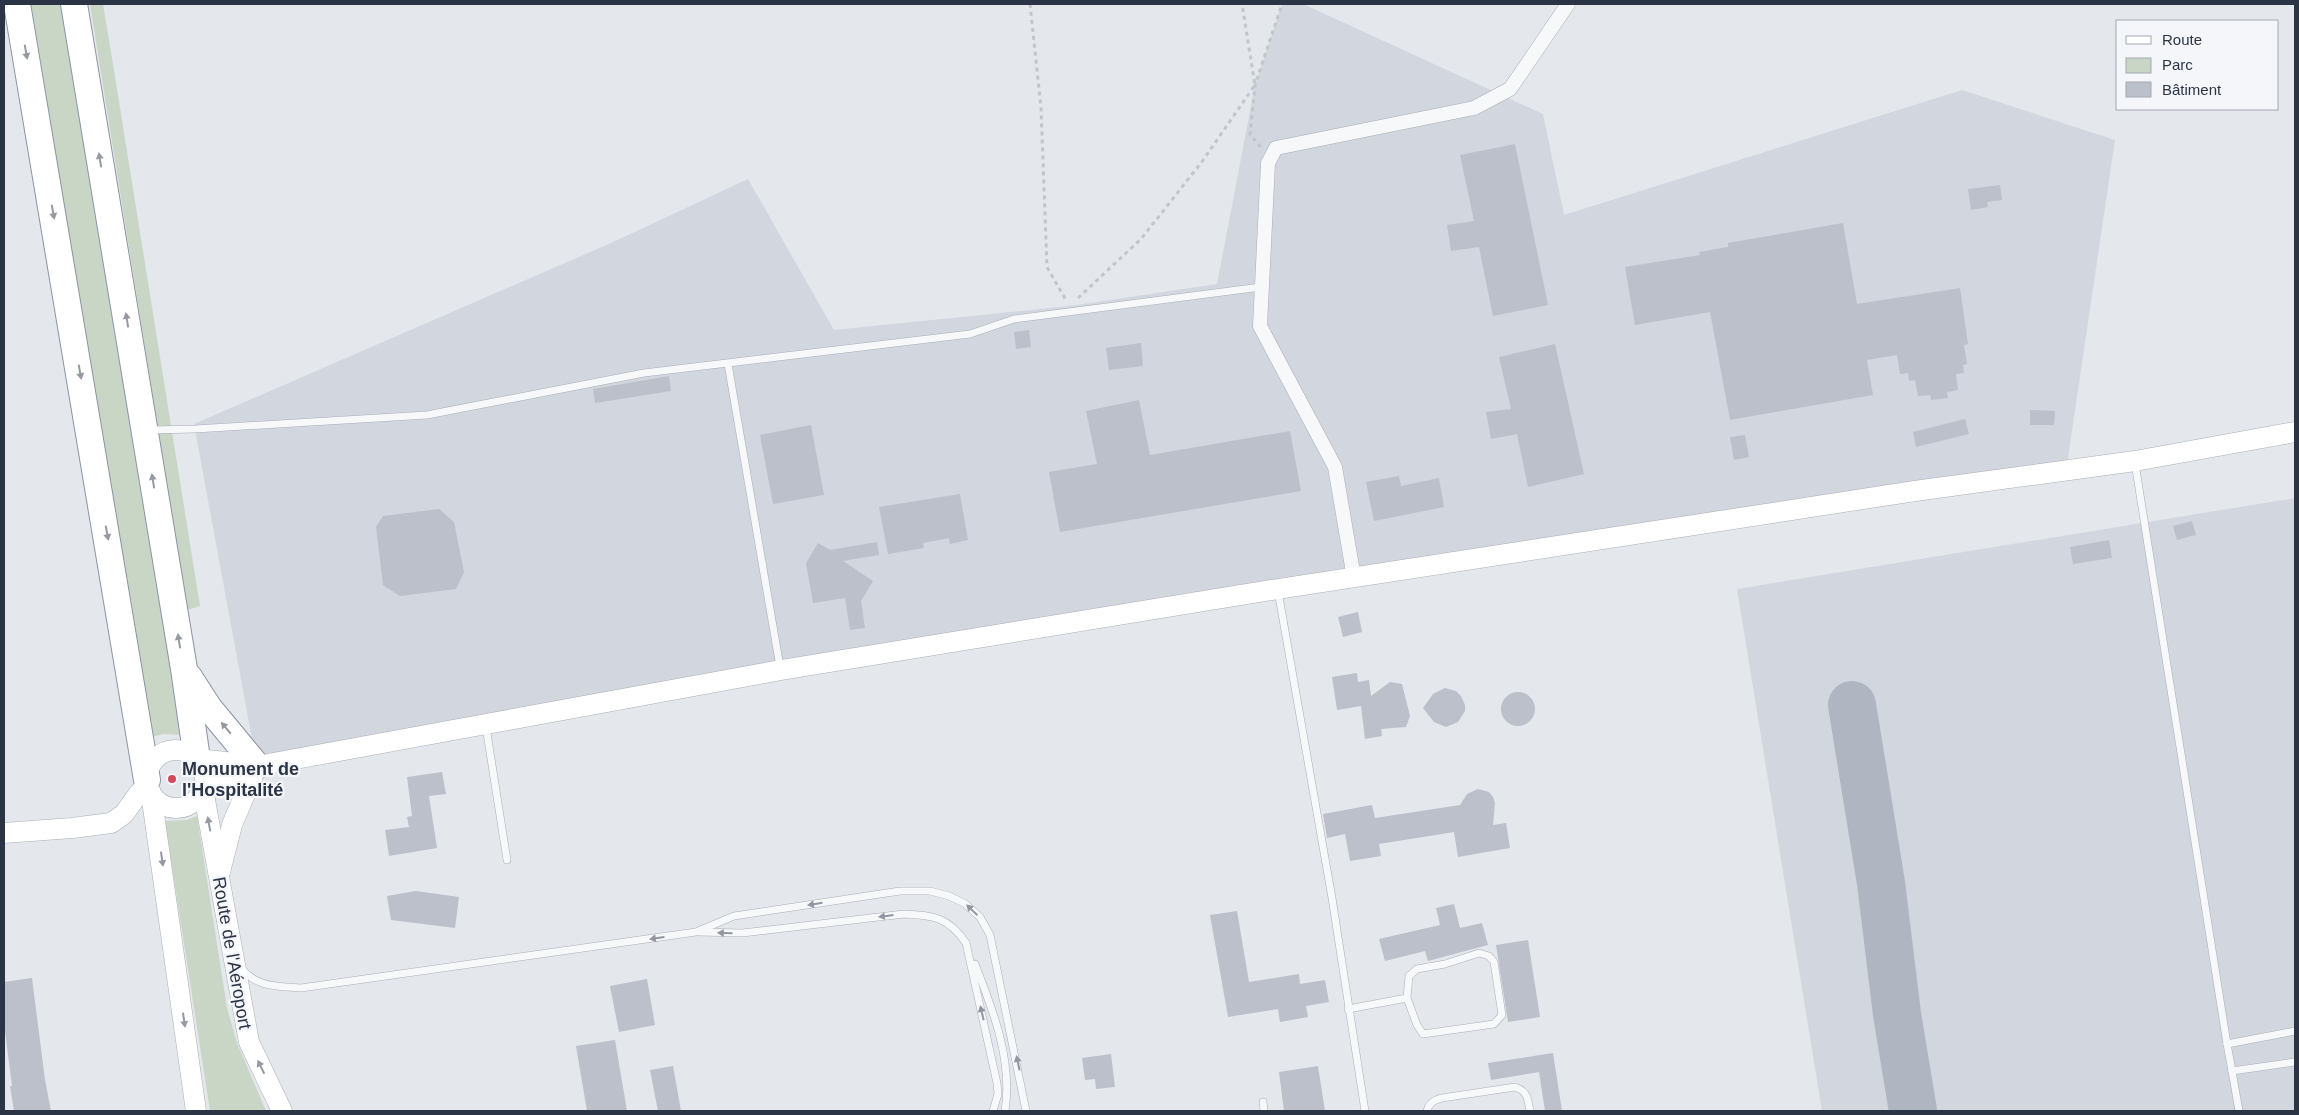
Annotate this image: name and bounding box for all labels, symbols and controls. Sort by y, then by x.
legend [2116,20,2279,110]
text: Route [2162,31,2202,48]
one-way arrow [22,44,30,60]
text: Parc [2162,56,2193,73]
text: Bâtiment [2162,81,2222,98]
one-way arrow [96,152,104,168]
one-way arrow [49,204,57,220]
one-way arrow [122,312,130,328]
one-way arrow [76,365,84,381]
one-way arrow [149,472,157,488]
one-way arrow [103,525,111,541]
one-way arrow [175,633,183,649]
one-way arrow [221,722,232,735]
place label: Monument de l'Hospitalité [182,759,299,800]
marker: Monument de l'Hospitalité [166,773,178,785]
one-way arrow [204,815,212,831]
one-way arrow [158,851,166,867]
street label: Route de l'Aéroport [209,875,255,1031]
one-way arrow [807,900,823,908]
one-way arrow [966,904,978,916]
one-way arrow [878,912,894,920]
one-way arrow [716,929,732,937]
one-way arrow [649,934,665,942]
one-way arrow [978,1005,986,1020]
one-way arrow [180,1012,188,1028]
one-way arrow [1014,1056,1022,1071]
one-way arrow [257,1060,265,1074]

